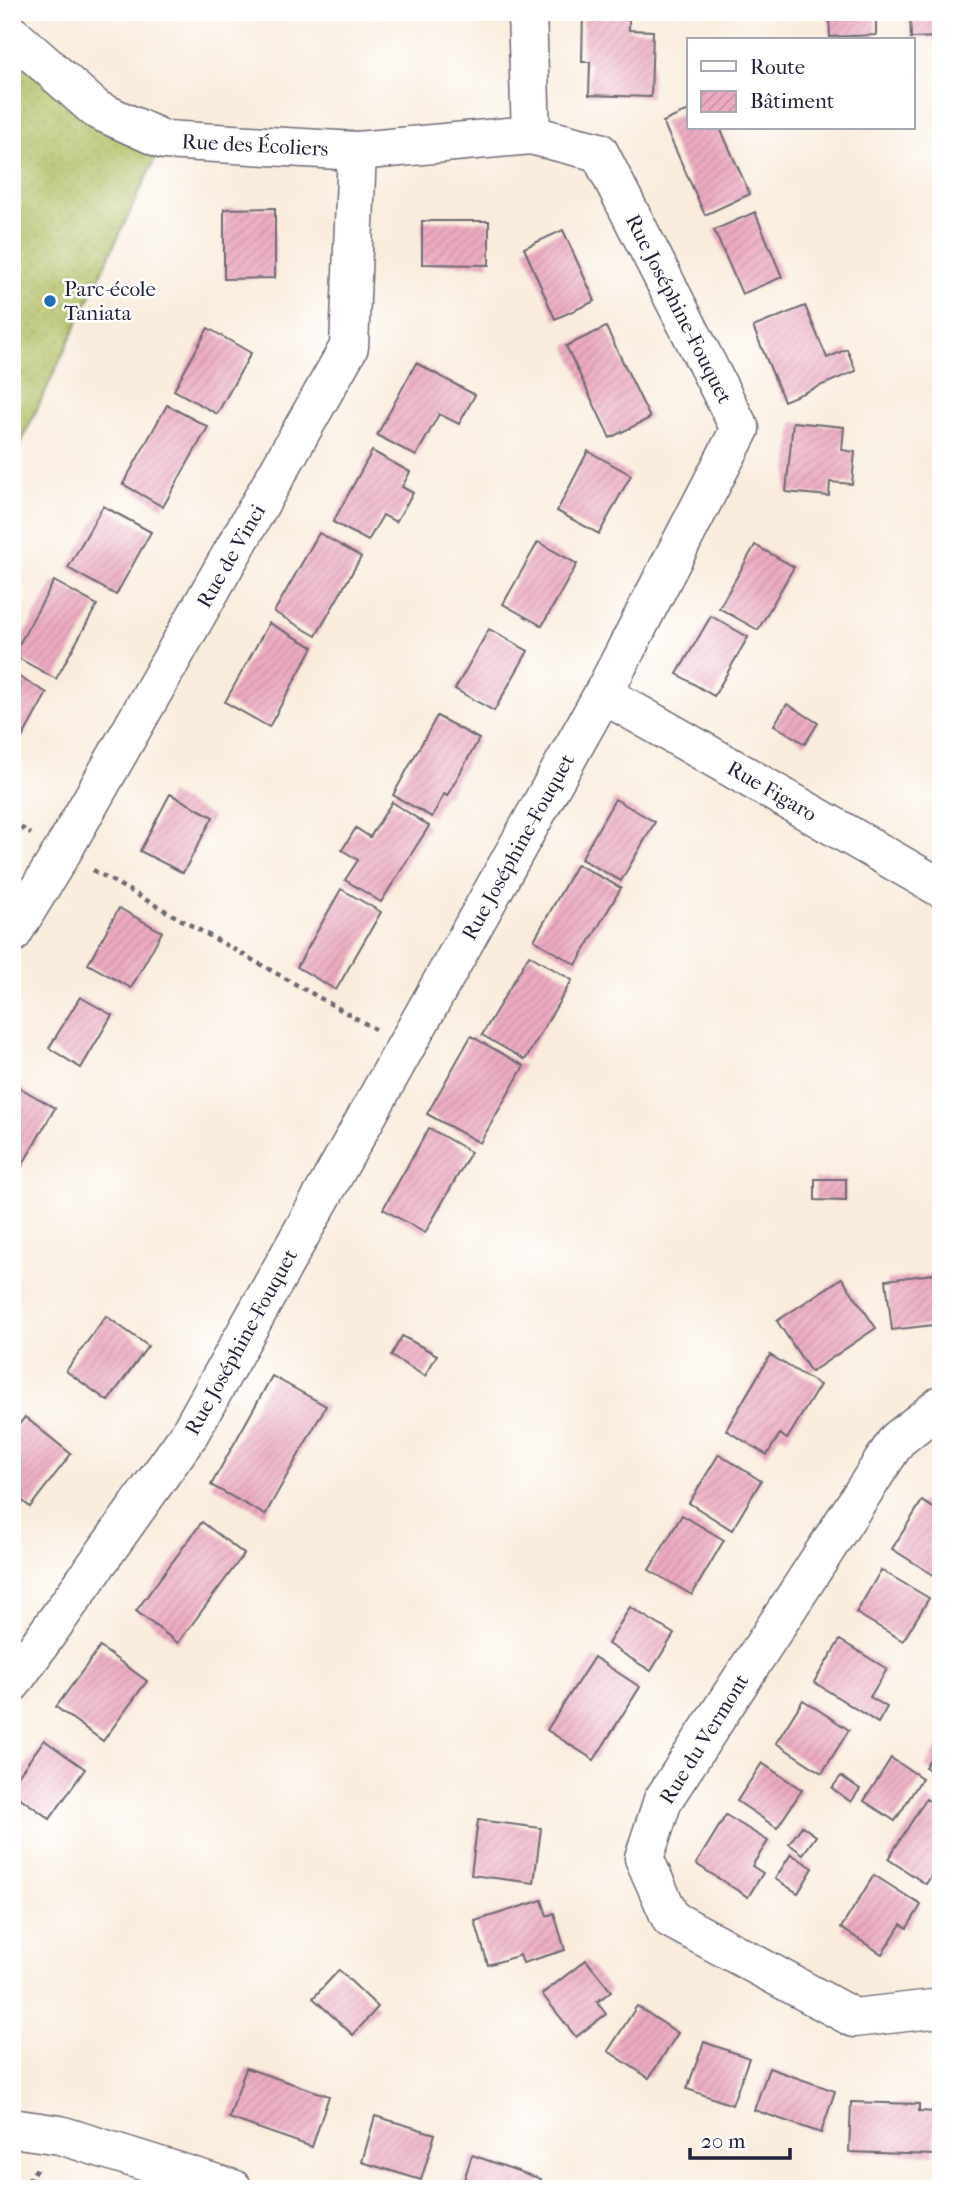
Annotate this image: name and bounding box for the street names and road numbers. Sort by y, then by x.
street label: Rue des Écoliers [181,129,329,161]
street label: Rue Joséphine-Fouquet [621,210,737,408]
street label: Rue de Vinci [192,500,270,612]
street label: Rue Joséphine-Fouquet [457,749,579,944]
street label: Rue Figaro [723,756,821,826]
street label: Rue Joséphine-Fouquet [180,1244,302,1439]
street label: Rue du Vermont [654,1669,754,1808]

